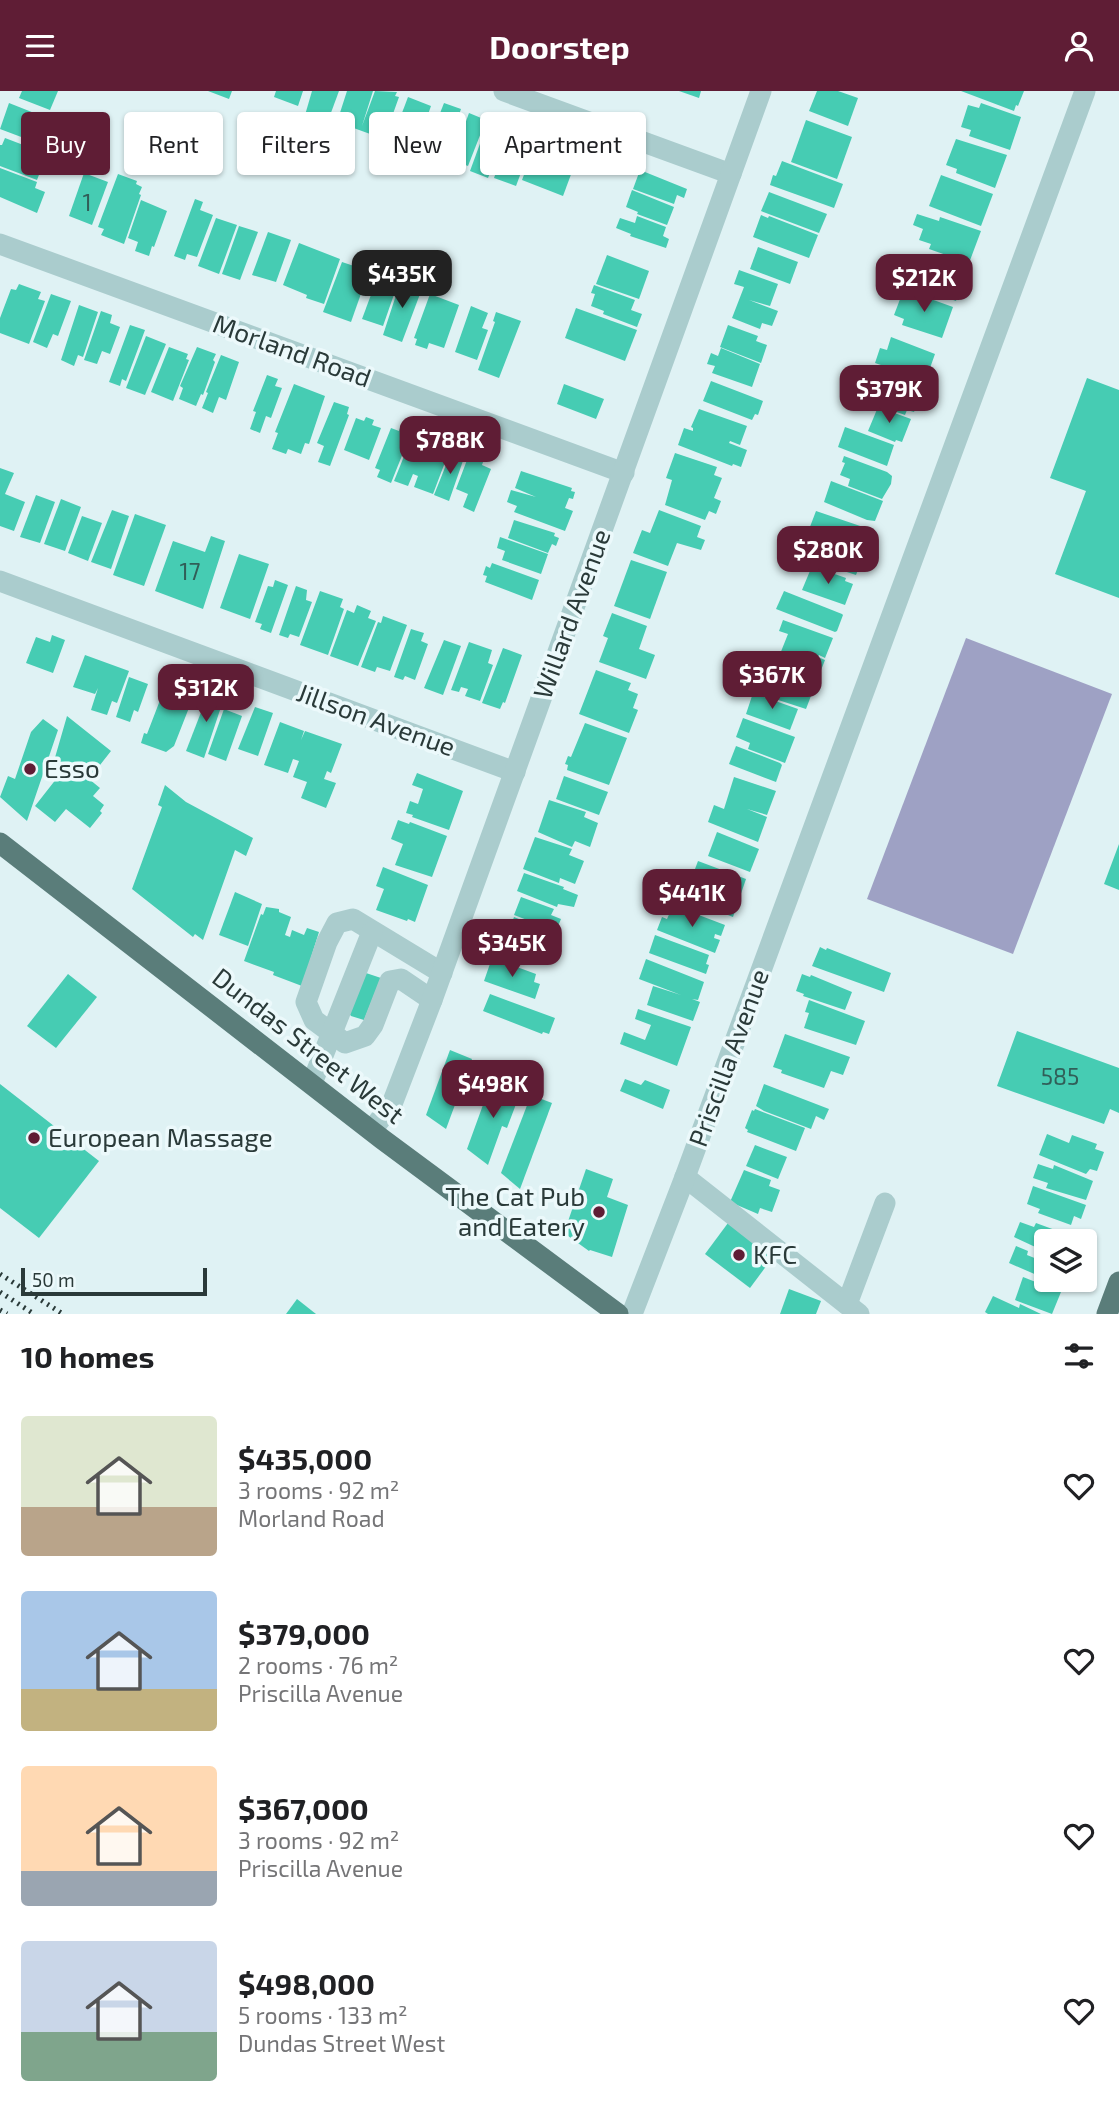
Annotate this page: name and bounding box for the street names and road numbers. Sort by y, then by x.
street label: Morland Road [209,307,376,392]
street label: Willard Avenue [526,524,616,703]
street label: Jillson Avenue [293,676,460,762]
street label: Dundas Street West [207,960,411,1129]
street label: Priscilla Avenue [681,965,774,1150]

